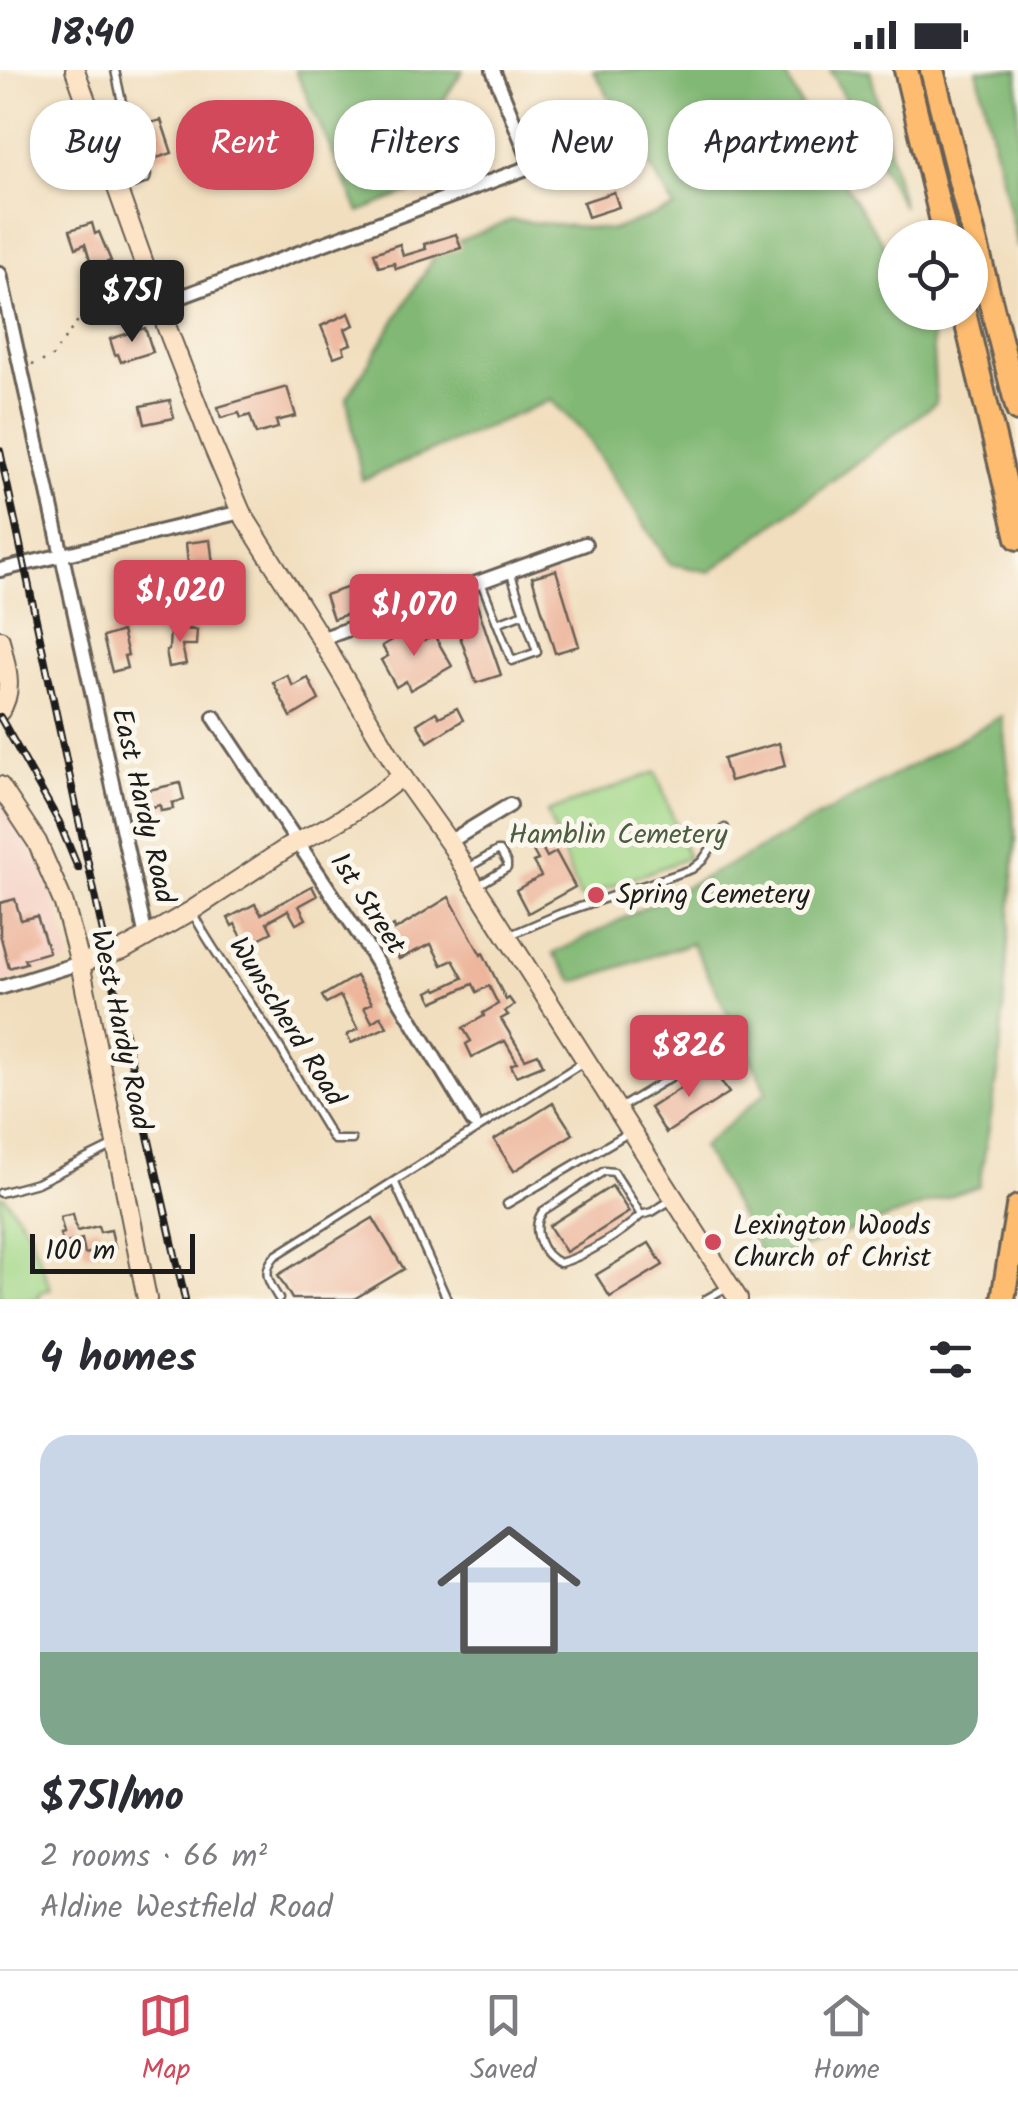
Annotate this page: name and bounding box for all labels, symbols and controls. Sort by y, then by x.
text: 18:40 [50,5,133,65]
chip: Buy [30,100,156,190]
chip: Rent [176,100,314,190]
chip: Filters [334,100,495,190]
chip: New [515,100,648,190]
chip: Apartment [668,100,893,190]
map controls [878,220,988,330]
button: locate [878,220,988,330]
pin: $751 [73,260,191,345]
text: $751 [102,267,162,318]
pin: $1,020 [99,560,261,645]
text: $1,020 [136,567,224,618]
pin: $1,070 [333,574,495,659]
text: $1,070 [372,581,456,632]
street label: East Hardy Road [98,704,187,909]
park label: Hamblin Cemetery [509,813,728,858]
street label: 1st Street [317,844,417,965]
place label: Spring Cemetery [616,873,811,918]
marker: Spring Cemetery [585,884,607,906]
street label: West Hardy Road [77,925,163,1136]
street label: Wunscherd Road [216,928,357,1117]
pin: $826 [630,1015,748,1100]
text: $826 [652,1022,726,1073]
place label: Lexington Woods Church of Christ [733,1204,932,1281]
scale bar [30,1229,195,1274]
text: 100 m [45,1229,115,1274]
marker: Lexington Woods Church of Christ [702,1231,724,1253]
text: 4 homes [40,1326,196,1393]
icon: filters [923,1332,978,1387]
icon: home [419,1500,599,1680]
text: $751/mo [40,1765,184,1832]
text: 2 rooms · 66 m² [40,1832,267,1883]
text: Aldine Westfield Road [40,1883,333,1934]
tab: Map [138,1988,193,2093]
tab: Saved [470,1988,537,2093]
tab: Home [813,1988,880,2093]

